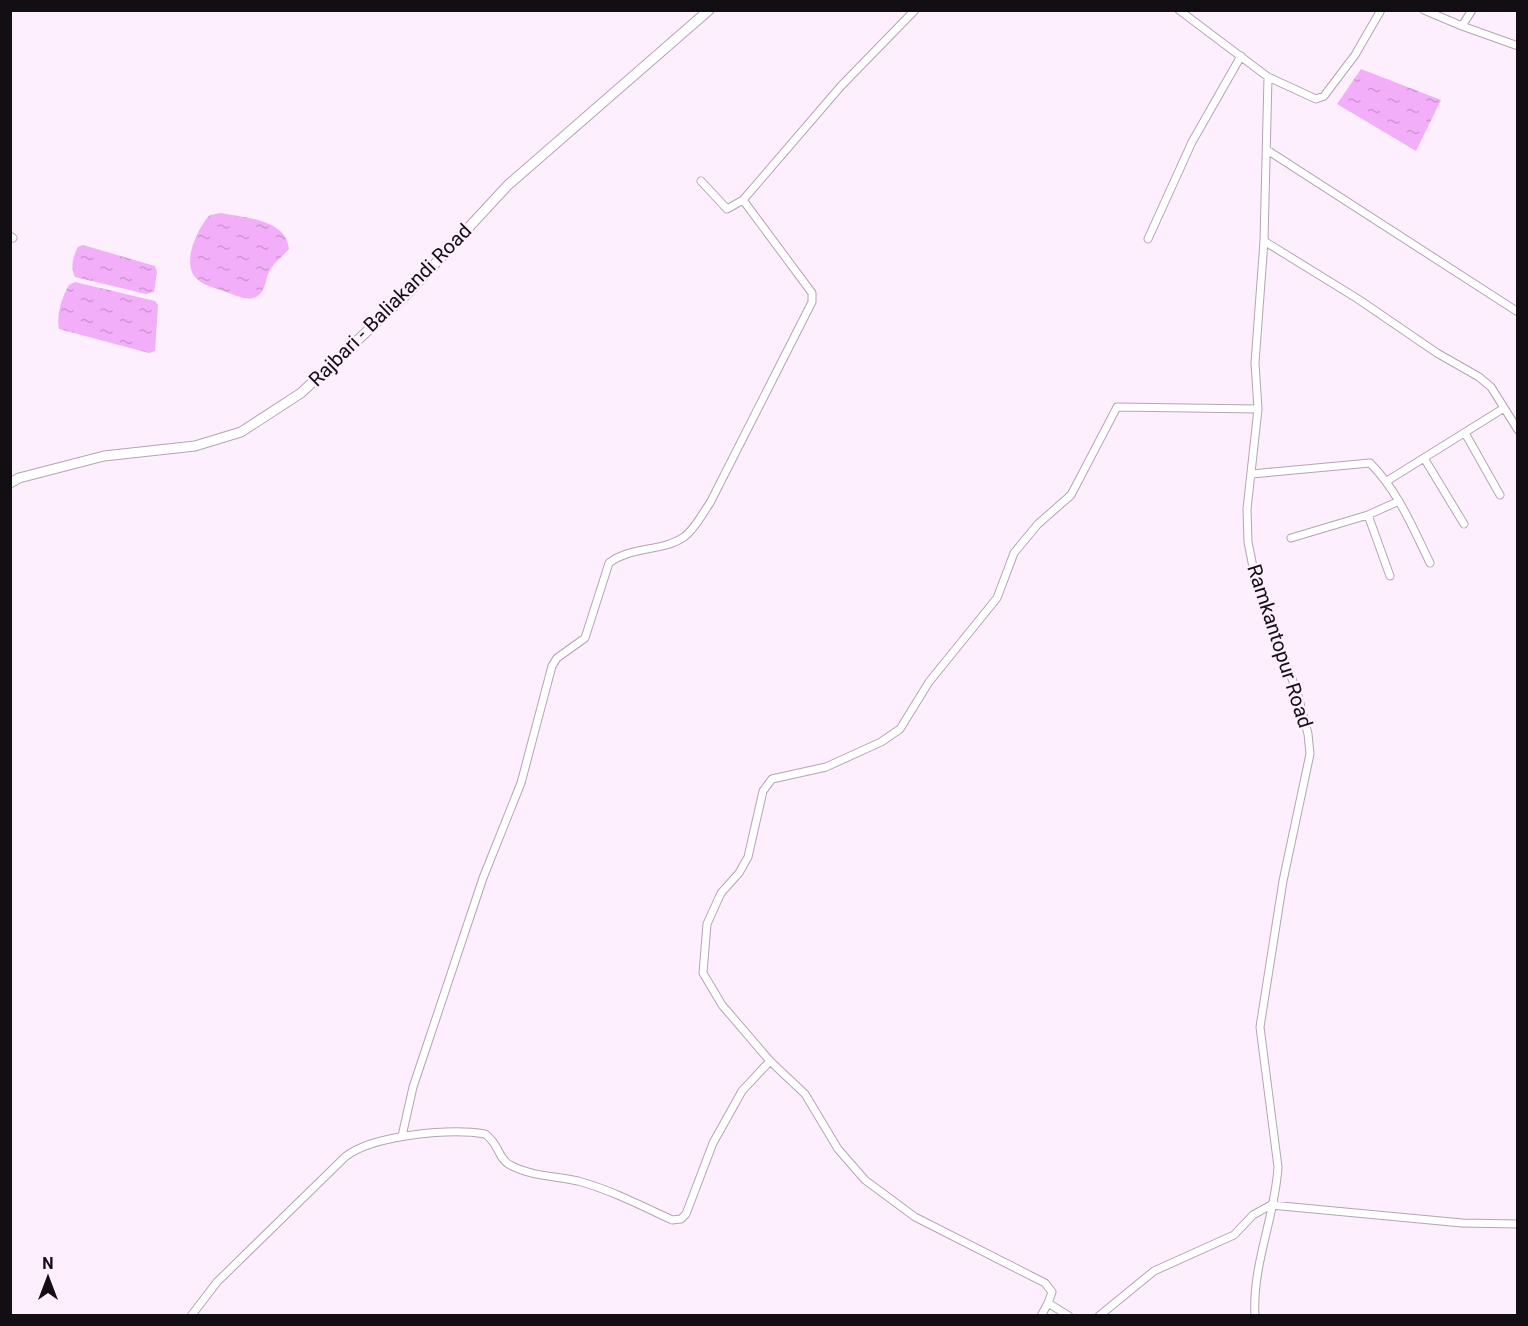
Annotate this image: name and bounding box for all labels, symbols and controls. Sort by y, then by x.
street label: Rajbari - Baliakandi Road [304,219,476,391]
street label: Ramkantopur Road [1242,561,1318,731]
north arrow [18,1248,78,1308]
text: N [42,1254,54,1273]

